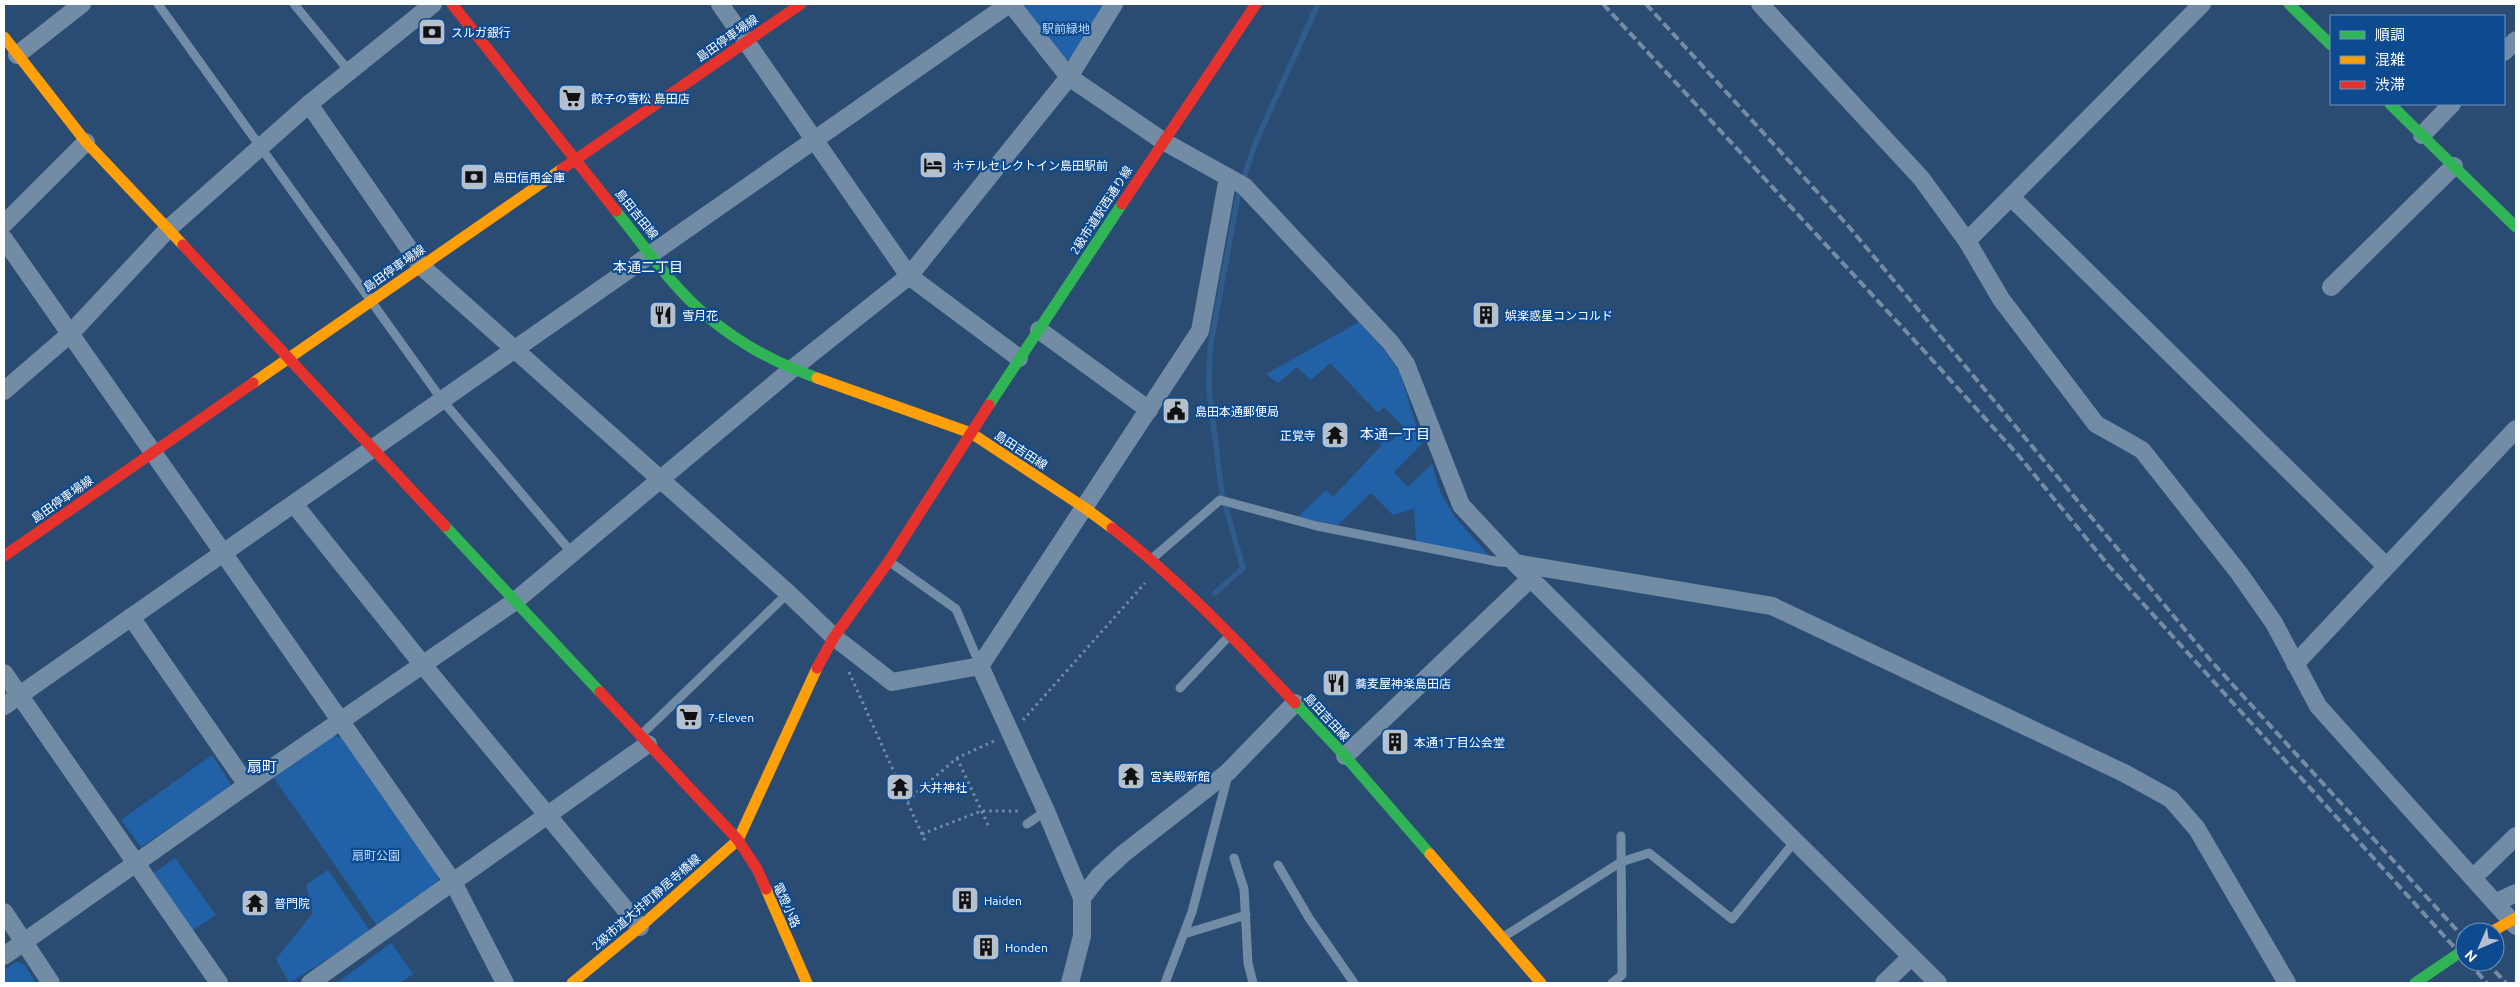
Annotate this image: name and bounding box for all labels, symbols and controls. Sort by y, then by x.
street label: 島田停車場線 [694,12,760,64]
legend [2330,15,2505,105]
bank icon: スルガ銀行 [417,17,447,47]
park label: 駅前緑地 [1042,22,1090,35]
place label: スルガ銀行 [451,26,511,39]
text: 順調 [2375,26,2405,43]
text: 混雑 [2375,51,2405,68]
text: 渋滞 [2375,76,2405,93]
supermarket icon: 餃子の雪松 島田店 [557,83,587,113]
place label: 餃子の雪松 島田店 [591,92,690,105]
hotel icon: ホテルセレクトイン島田駅前 [918,150,948,180]
place label: ホテルセレクトイン島田駅前 [952,159,1108,172]
bank icon: 島田信用金庫 [459,162,489,192]
street label: 2級市道駅西通り線 [1068,163,1134,257]
place label: 島田信用金庫 [493,171,565,184]
street label: 島田吉田線 [613,187,661,241]
street label: 島田停車場線 [361,242,427,294]
district label: 本通二丁目 [613,259,683,275]
restaurant icon: 雪月花 [648,300,678,330]
building icon: 娯楽惑星コンコルド [1471,300,1501,330]
place label: 雪月花 [682,309,718,322]
place label: 娯楽惑星コンコルド [1505,309,1613,322]
public building icon: 島田本通郵便局 [1161,396,1191,426]
place label: 島田本通郵便局 [1195,405,1279,418]
temple icon: 正覚寺 [1320,420,1350,450]
district label: 本通一丁目 [1360,426,1430,442]
street label: 島田吉田線 [992,428,1050,472]
place label: 正覚寺 [1280,429,1316,442]
street label: 島田停車場線 [29,473,95,525]
restaurant icon: 蕎麦屋神楽島田店 [1321,668,1351,698]
place label: 蕎麦屋神楽島田店 [1355,677,1451,690]
street label: 島田吉田線 [1302,691,1352,743]
supermarket icon: 7-Eleven [674,702,704,732]
place label: 7-Eleven [708,711,754,724]
building icon: 本通1丁目公会堂 [1380,727,1410,757]
place label: 本通1丁目公会堂 [1414,736,1505,749]
district label: 扇町 [247,758,277,775]
temple icon: 宮美殿新館 [1116,761,1146,791]
place label: 宮美殿新館 [1150,770,1210,783]
temple icon: 大井神社 [885,772,915,802]
place label: 大井神社 [919,781,967,794]
park label: 扇町公園 [352,849,400,862]
street label: 2級市道大井町静居寺橋線 [589,852,703,952]
street label: 電燈小路 [771,880,803,930]
building icon: Haiden [950,885,980,915]
temple icon: 普門院 [240,888,270,918]
place label: Haiden [984,894,1022,907]
place label: 普門院 [274,897,310,910]
north arrow [2455,922,2505,972]
building icon: Honden [971,932,1001,962]
place label: Honden [1005,941,1048,954]
text: N [2461,947,2480,966]

